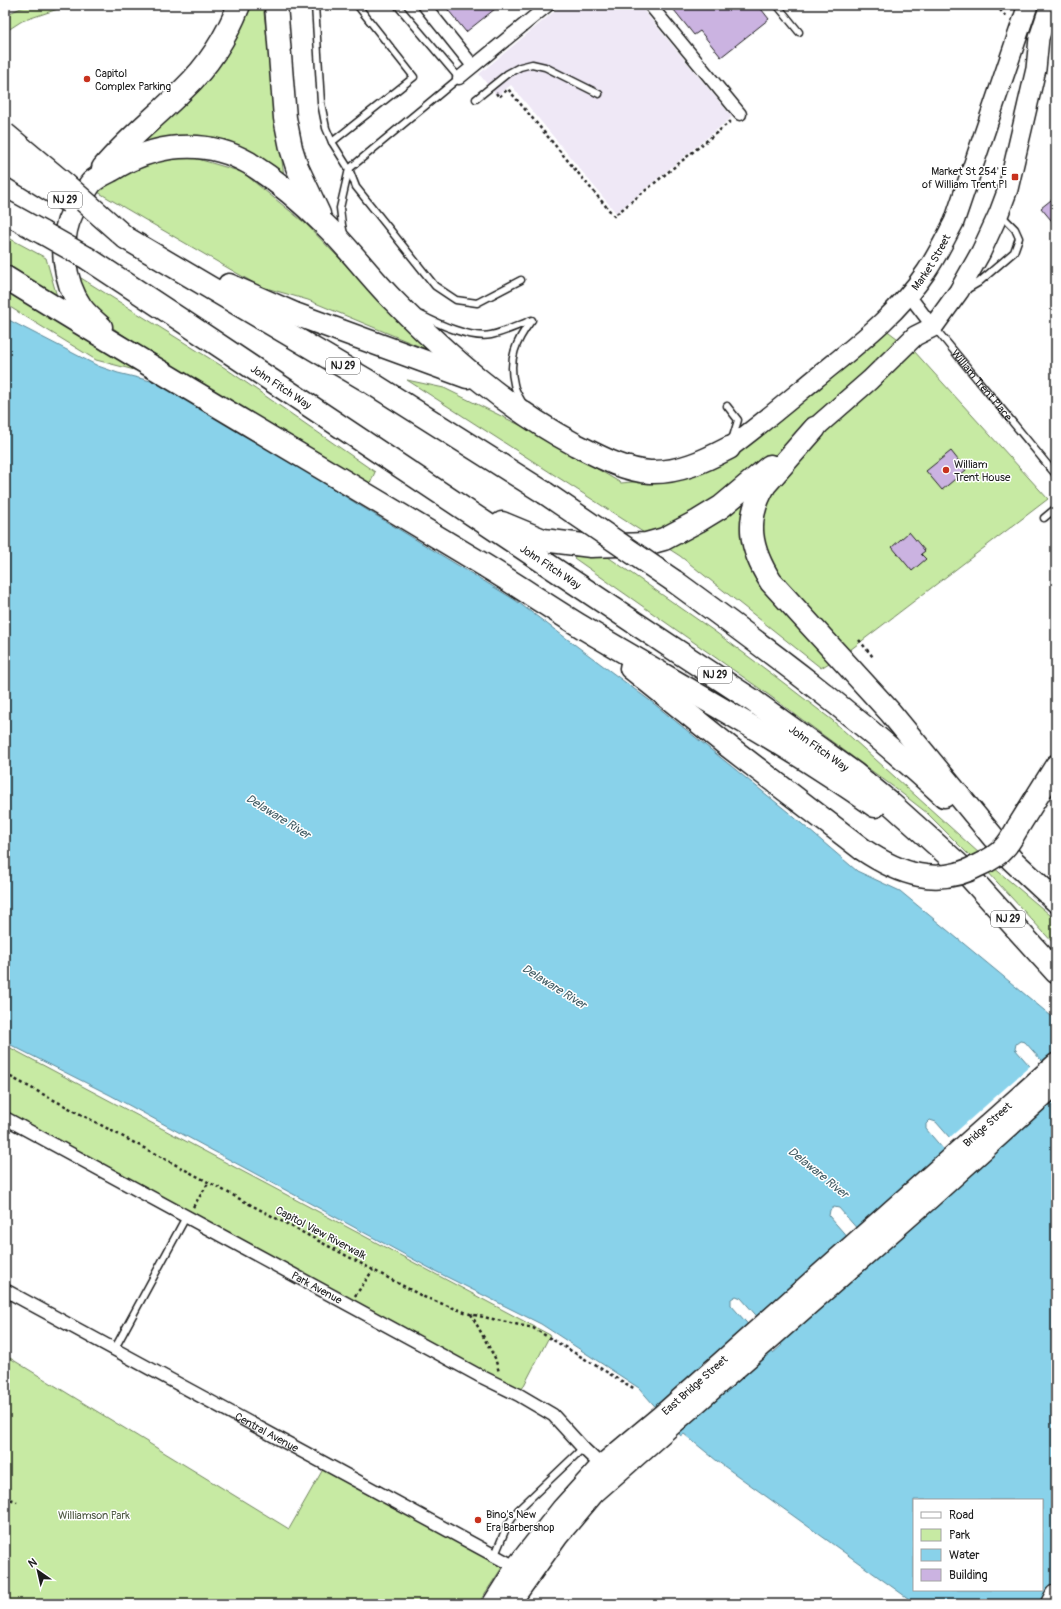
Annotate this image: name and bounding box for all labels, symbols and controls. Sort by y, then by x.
place label: Capitol Complex Parking [95,67,172,93]
marker: Capitol Complex Parking [82,74,92,84]
place label: Market St 254' E of William Trent Pl [922,165,1007,191]
marker: Market St 254' E of William Trent Pl [1010,172,1020,182]
road number: NJ 29 [48,192,82,208]
street label: Market Street [908,231,953,293]
street label: William Trent Place [949,347,1015,424]
road number: NJ 29 [326,358,360,374]
street label: John Fitch Way [248,362,314,412]
place label: William Trent House [954,458,1011,484]
marker: William Trent House [941,465,951,475]
street label: John Fitch Way [518,542,584,592]
road number: NJ 29 [698,667,732,683]
street label: John Fitch Way [787,722,852,774]
water label: Delaware River [243,791,314,844]
road number: NJ 29 [991,911,1025,927]
water label: Delaware River [519,961,590,1014]
street label: Bridge Street [960,1099,1015,1149]
water label: Delaware River [785,1144,852,1203]
street label: Capitol View Riverwalk [273,1204,369,1263]
street label: Park Avenue [289,1269,345,1307]
street label: East Bridge Street [659,1352,730,1418]
street label: Central Avenue [233,1410,301,1455]
legend [913,1499,1043,1591]
place label: Bino's New Era Barbershop [486,1508,554,1534]
text: Road [949,1508,974,1523]
park label: Williamson Park [58,1509,130,1522]
marker: Bino's New Era Barbershop [473,1515,483,1525]
text: Park [949,1528,970,1543]
text: Water [949,1548,980,1563]
north arrow [18,1551,58,1591]
text: N [26,1555,40,1571]
text: Building [949,1568,988,1583]

